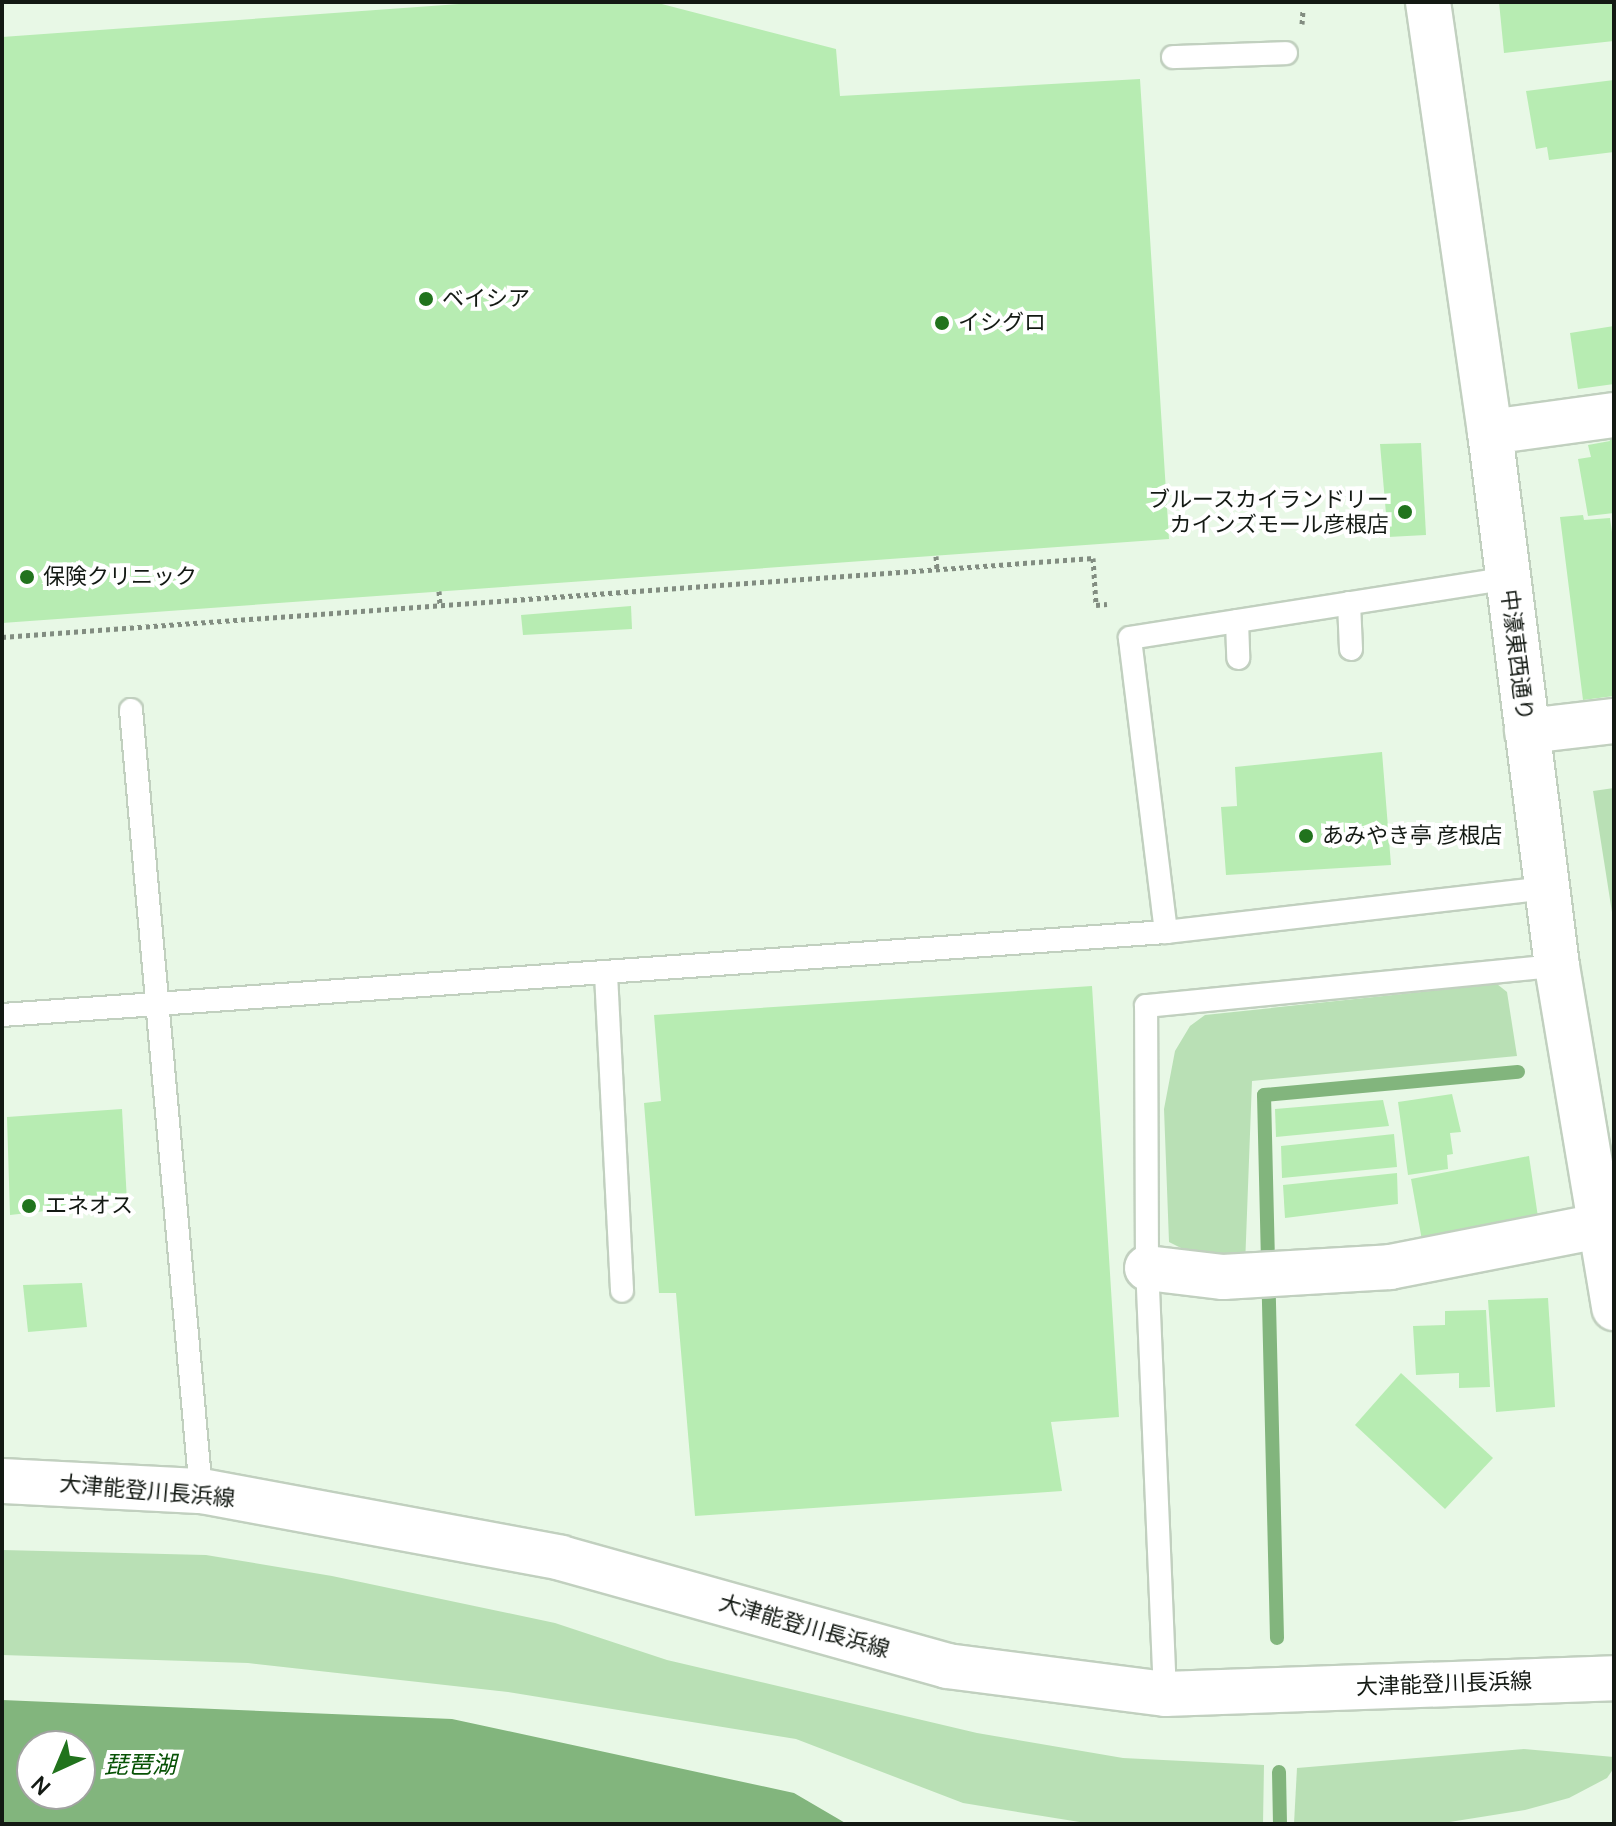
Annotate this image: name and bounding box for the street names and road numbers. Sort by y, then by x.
street label: 中濠東西通り [1496,588,1538,722]
street label: 大津能登川長浜線 [58,1470,236,1512]
street label: 大津能登川長浜線 [716,1589,892,1663]
street label: 大津能登川長浜線 [1356,1668,1532,1700]

